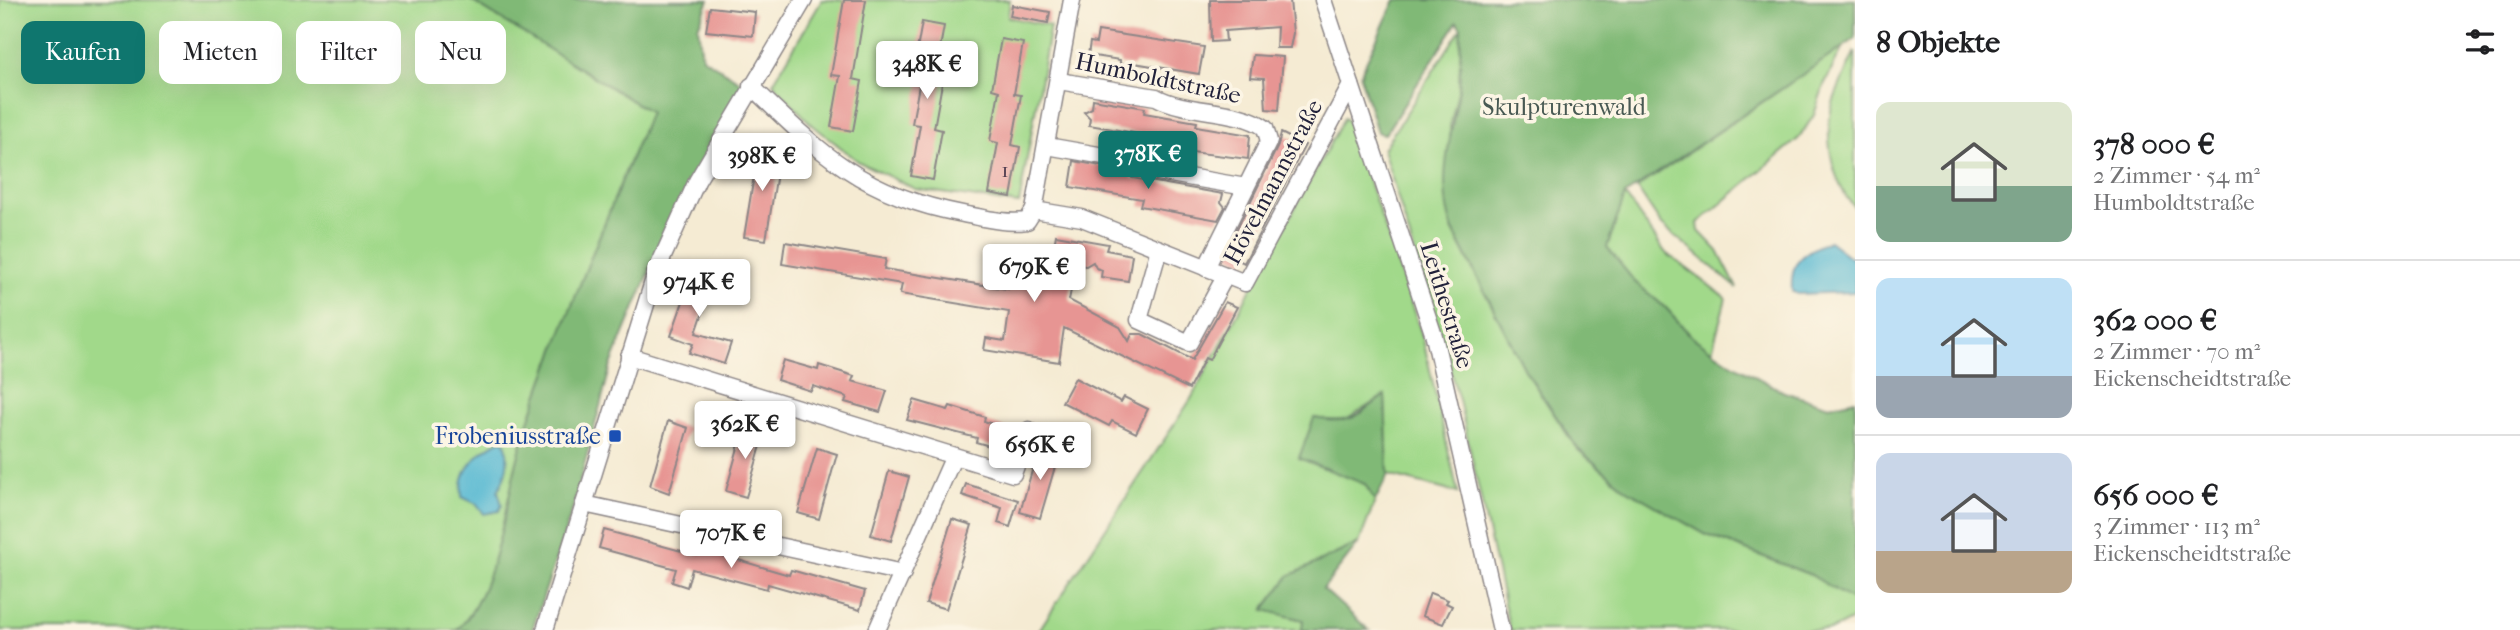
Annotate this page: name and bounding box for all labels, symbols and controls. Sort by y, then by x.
chip: Kaufen [21,21,145,84]
chip: Mieten [159,21,282,84]
chip: Filter [296,21,401,84]
chip: Neu [415,21,506,84]
icon: filters [2461,23,2499,61]
text: 8 Objekte [1876,25,2000,60]
pin: 348K € [870,42,984,101]
street label: Humboldtstraße [1073,47,1243,109]
text: 348K € [892,50,962,77]
park label: Skulpturenwald [1482,93,1647,121]
street label: Hövelmannstraße [1218,95,1328,269]
text: 378 000 € [2093,127,2215,162]
icon: home [1932,130,2016,214]
pin: 378K € [1091,132,1205,191]
pin: 398K € [705,134,819,193]
text: 378K € [1114,140,1182,167]
text: 398K € [728,142,796,169]
house number: 1 [1001,158,1009,182]
text: 2 Zimmer · 54 m² [2093,162,2260,189]
text: Humboldtstraße [2093,189,2255,216]
street label: Leithestraße [1414,238,1480,372]
pin: 679K € [977,244,1091,304]
text: 679K € [999,253,1069,280]
pin: 974K € [642,260,756,319]
text: 974K € [663,268,735,295]
text: 362 000 € [2093,303,2217,338]
icon: home [1932,306,2016,390]
text: 2 Zimmer · 70 m² [2093,338,2260,365]
text: Eickenscheidtstraße [2093,365,2291,392]
pin: 362K € [688,402,802,461]
text: 362K € [710,410,780,437]
place label: Frobeniusstraße [435,422,601,450]
pin: 656K € [983,422,1097,482]
marker: Frobeniusstraße [607,428,623,444]
text: 656K € [1005,431,1075,458]
text: 656 000 € [2093,478,2219,513]
icon: home [1932,481,2016,565]
pin: 707K € [674,510,788,570]
text: 3 Zimmer · 113 m² [2093,513,2260,540]
text: 707K € [696,519,766,546]
text: Eickenscheidtstraße [2093,540,2291,567]

